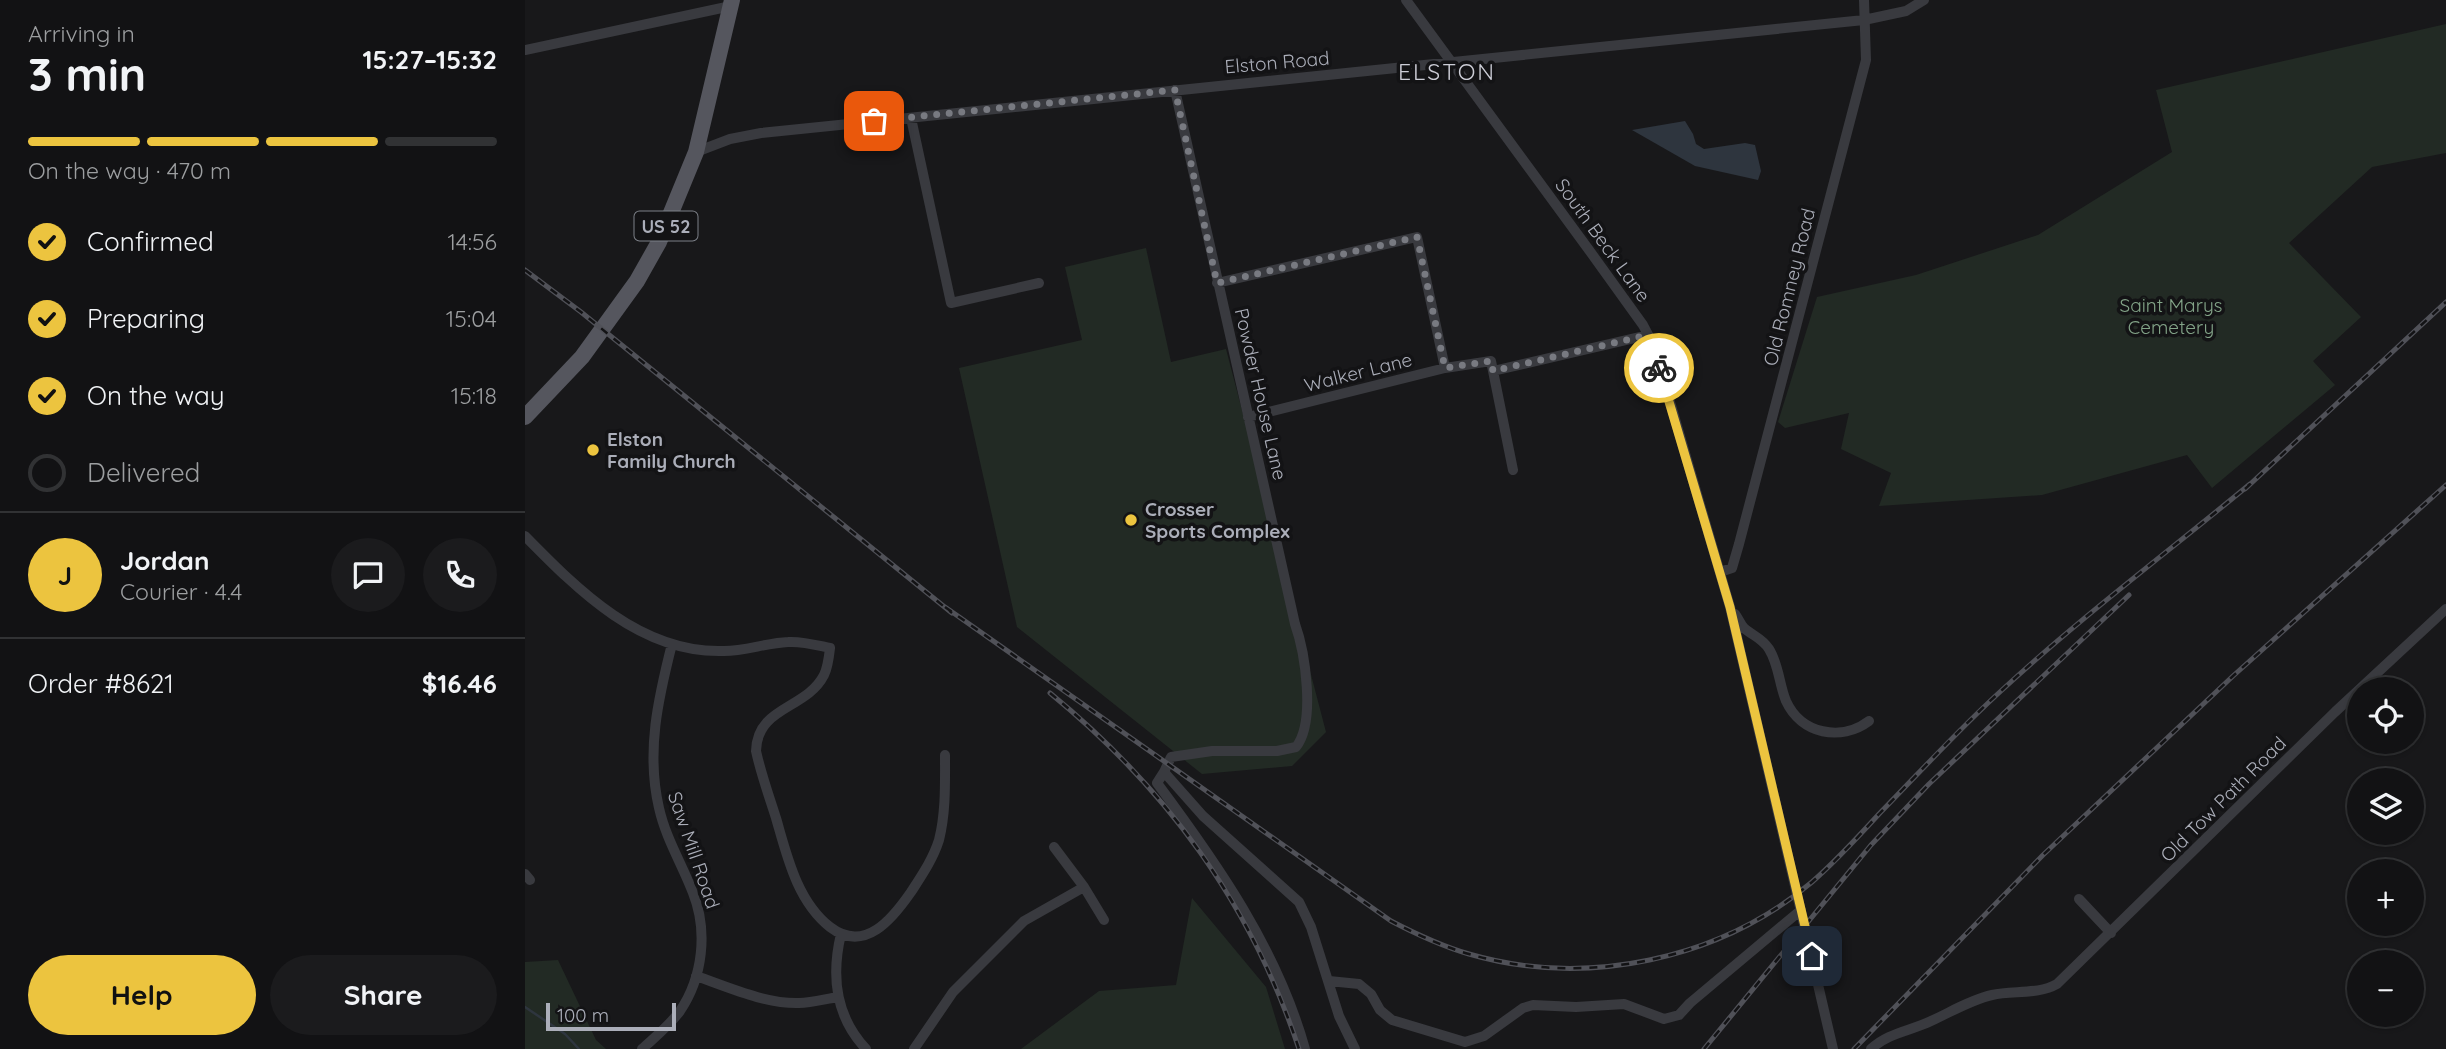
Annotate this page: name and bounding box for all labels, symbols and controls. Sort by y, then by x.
text: Arriving in [28,19,135,48]
text: 15:27–15:32 [362,43,497,76]
text: 3 min [28,45,146,103]
street label: Elston Road [1224,45,1330,79]
district label: ELSTON [1398,57,1496,86]
pin [844,91,904,151]
icon: bag [855,102,893,140]
text: On the way · 470 m [28,156,231,185]
street label: South Beck Lane [1550,173,1656,307]
street label: Old Romney Road [1758,206,1820,368]
road number: US 52 [635,211,697,240]
icon: check [28,223,66,261]
text: Confirmed [87,225,214,258]
text: 14:56 [448,227,497,256]
park label: Saint Marys Cemetery [2120,293,2223,339]
icon: check [28,300,66,338]
text: Preparing [87,302,205,335]
text: 15:04 [446,304,497,333]
street label: Powder House Lane [1230,306,1292,482]
courier [1624,333,1694,403]
street label: Walker Lane [1302,347,1414,397]
icon: bike [1640,349,1678,387]
icon: check [28,377,66,415]
text: On the way [87,379,225,412]
text: 15:18 [451,381,497,410]
place label: Elston Family Church [607,427,736,473]
marker: Elston Family Church [585,442,601,458]
text: Delivered [87,456,200,489]
place label: Crosser Sports Complex [1145,497,1290,543]
marker: Crosser Sports Complex [1123,512,1139,528]
button: chat [331,538,405,612]
button: phone [423,538,497,612]
text: Jordan [120,544,209,577]
text: J [58,559,72,592]
text: Courier · 4.4 [120,577,242,606]
text: Order #8621 [28,667,174,700]
text: $16.46 [422,667,497,700]
map controls [2347,677,2424,1027]
button: locate [2347,677,2424,754]
street label: Old Tow Path Road [2155,731,2291,867]
button: layers [2347,768,2424,845]
street label: Saw Mill Road [663,788,725,912]
button: + [2347,859,2424,936]
pin [1782,926,1842,986]
icon: home [1793,937,1831,975]
button: − [2347,950,2424,1027]
button: Help [28,955,256,1035]
button: Share [270,955,497,1035]
scale bar [546,1000,675,1032]
text: 100 m [557,1003,609,1027]

